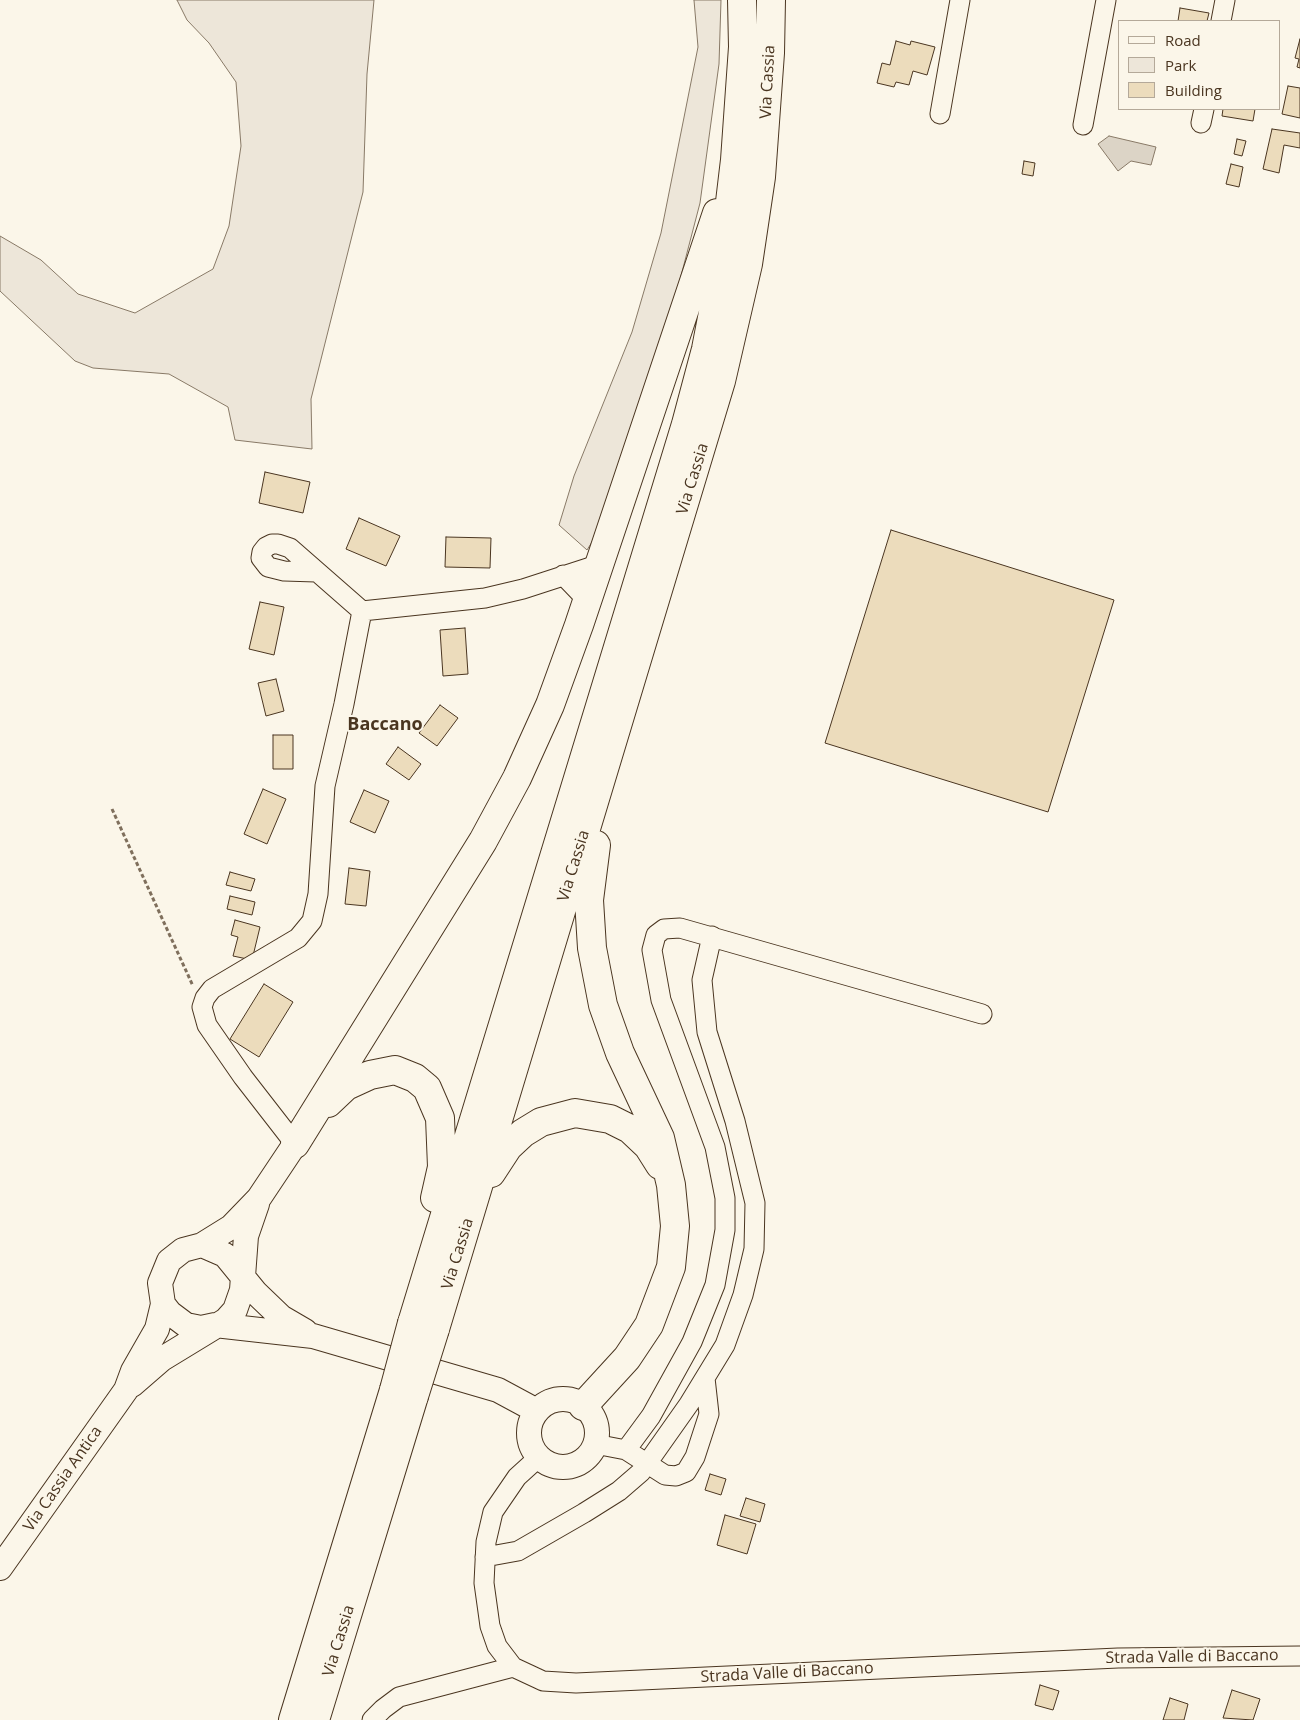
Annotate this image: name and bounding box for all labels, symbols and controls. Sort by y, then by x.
legend [1118,20,1280,110]
text: Road [1165,30,1201,50]
street label: Via Cassia [756,45,780,119]
text: Park [1165,55,1196,75]
text: Building [1165,80,1222,100]
street label: Via Cassia [673,441,713,517]
district label: Baccano [347,714,423,736]
street label: Via Cassia [554,828,594,904]
street label: Via Cassia [438,1216,478,1292]
street label: Via Cassia Antica [20,1423,106,1535]
street label: Via Cassia [319,1603,359,1679]
street label: Strada Valle di Baccano [1105,1646,1279,1668]
street label: Strada Valle di Baccano [700,1659,874,1687]

